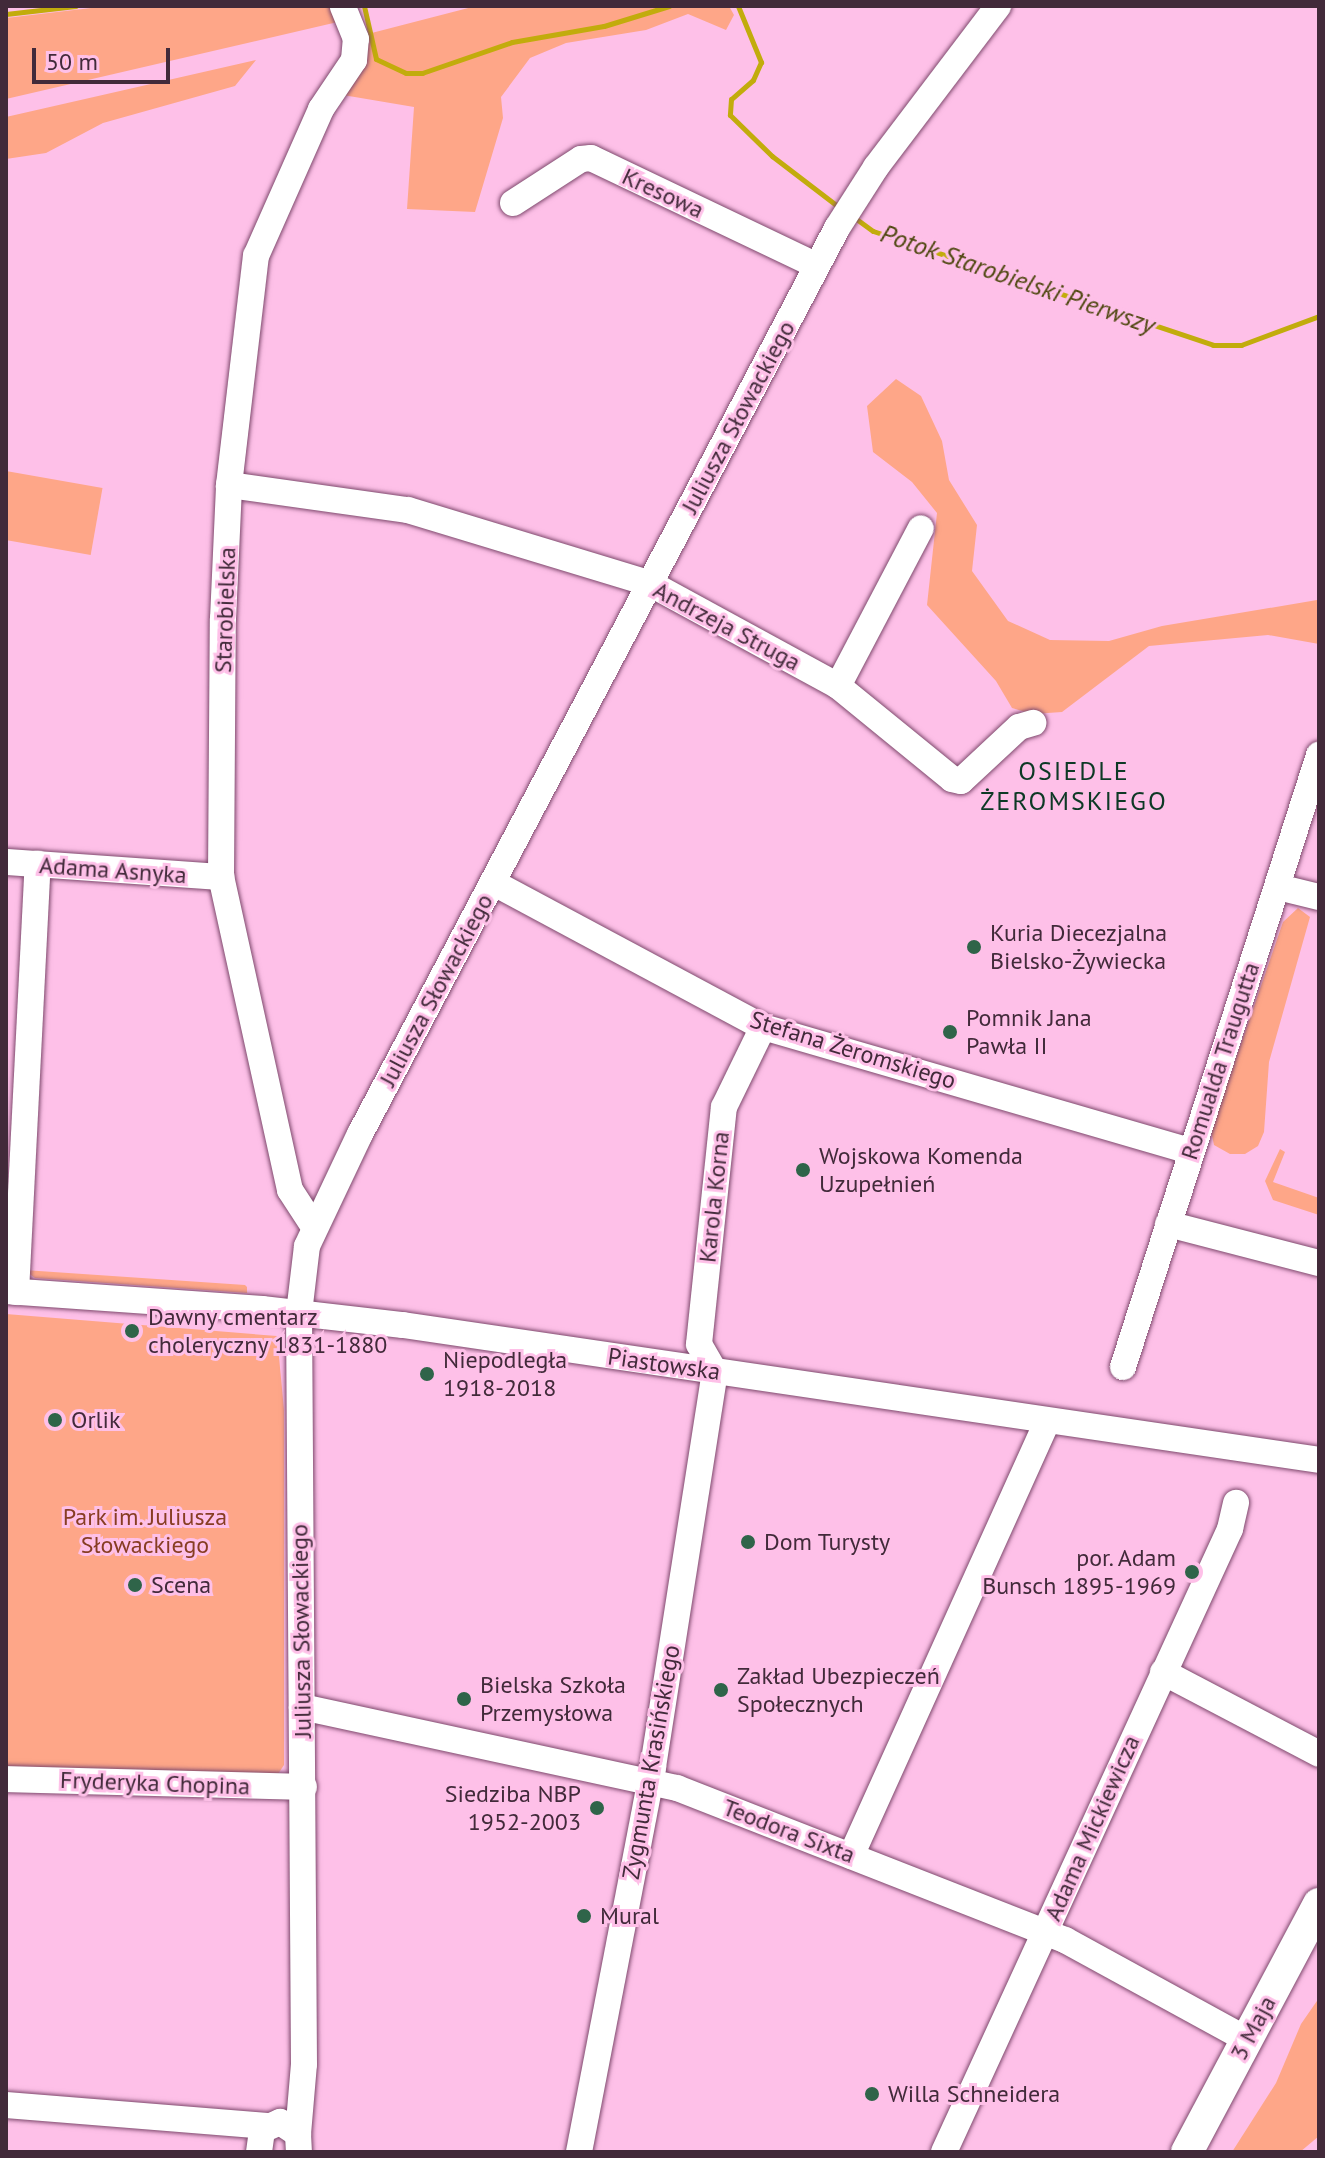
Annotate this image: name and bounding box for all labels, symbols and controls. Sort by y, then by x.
scale bar [36,32,174,82]
text: 50 m [46,46,98,77]
street label: Kresowa [618,162,708,224]
water label: Potok Starobielski Pierwszy [876,217,1160,341]
street label: Juliusza Słowackiego [675,316,801,518]
street label: Starobielska [208,547,242,673]
street label: Andrzeja Struga [649,575,805,677]
district label: OSIEDLE ŻEROMSKIEGO [980,755,1168,816]
street label: Adama Asnyka [38,850,188,890]
street label: Juliusza Słowackiego [373,889,499,1091]
place label: Kuria Diecezjalna Bielsko-Żywiecka [990,919,1167,975]
marker: Kuria Diecezjalna Bielsko-Żywiecka [965,938,983,956]
street label: Romualda Traugutta [1174,958,1266,1164]
place label: Pomnik Jana Pawła II [966,1004,1092,1060]
street label: Stefana Żeromskiego [746,1005,960,1095]
marker: Pomnik Jana Pawła II [941,1023,959,1041]
street label: Karola Korna [693,1130,735,1264]
place label: Wojskowa Komenda Uzupełnień [819,1142,1023,1198]
marker: Wojskowa Komenda Uzupełnień [794,1161,812,1179]
place label: Dawny cmentarz choleryczny 1831-1880 [148,1303,388,1359]
marker: Dawny cmentarz choleryczny 1831-1880 [123,1322,141,1340]
street label: Piastowska [606,1342,722,1386]
place label: Niepodległa 1918-2018 [443,1346,567,1402]
marker: Niepodległa 1918-2018 [418,1365,436,1383]
place label: Orlik [71,1406,121,1434]
marker: Orlik [46,1411,64,1429]
park label: Park im. Juliusza Słowackiego [61,1503,229,1559]
street label: Juliusza Słowackiego [285,1524,317,1738]
place label: Dom Turysty [764,1528,891,1556]
marker: Dom Turysty [739,1533,757,1551]
place label: por. Adam Bunsch 1895-1969 [982,1544,1176,1600]
marker: por. Adam Bunsch 1895-1969 [1183,1563,1201,1581]
place label: Scena [151,1571,211,1599]
marker: Scena [126,1576,144,1594]
street label: Zygmunta Krasińskiego [616,1643,686,1881]
place label: Zakład Ubezpieczeń Społecznych [737,1662,940,1718]
place label: Bielska Szkoła Przemysłowa [480,1671,626,1727]
marker: Zakład Ubezpieczeń Społecznych [712,1681,730,1699]
marker: Bielska Szkoła Przemysłowa [455,1690,473,1708]
street label: Adama Mickiewicza [1038,1731,1146,1925]
street label: Fryderyka Chopina [59,1765,251,1801]
place label: Siedziba NBP 1952-2003 [445,1780,581,1836]
street label: Teodora Sixta [719,1793,859,1869]
marker: Siedziba NBP 1952-2003 [588,1799,606,1817]
place label: Mural [600,1902,659,1930]
marker: Mural [575,1907,593,1925]
street label: 3 Maja [1224,1991,1282,2065]
place label: Willa Schneidera [888,2080,1060,2108]
marker: Willa Schneidera [863,2085,881,2103]

